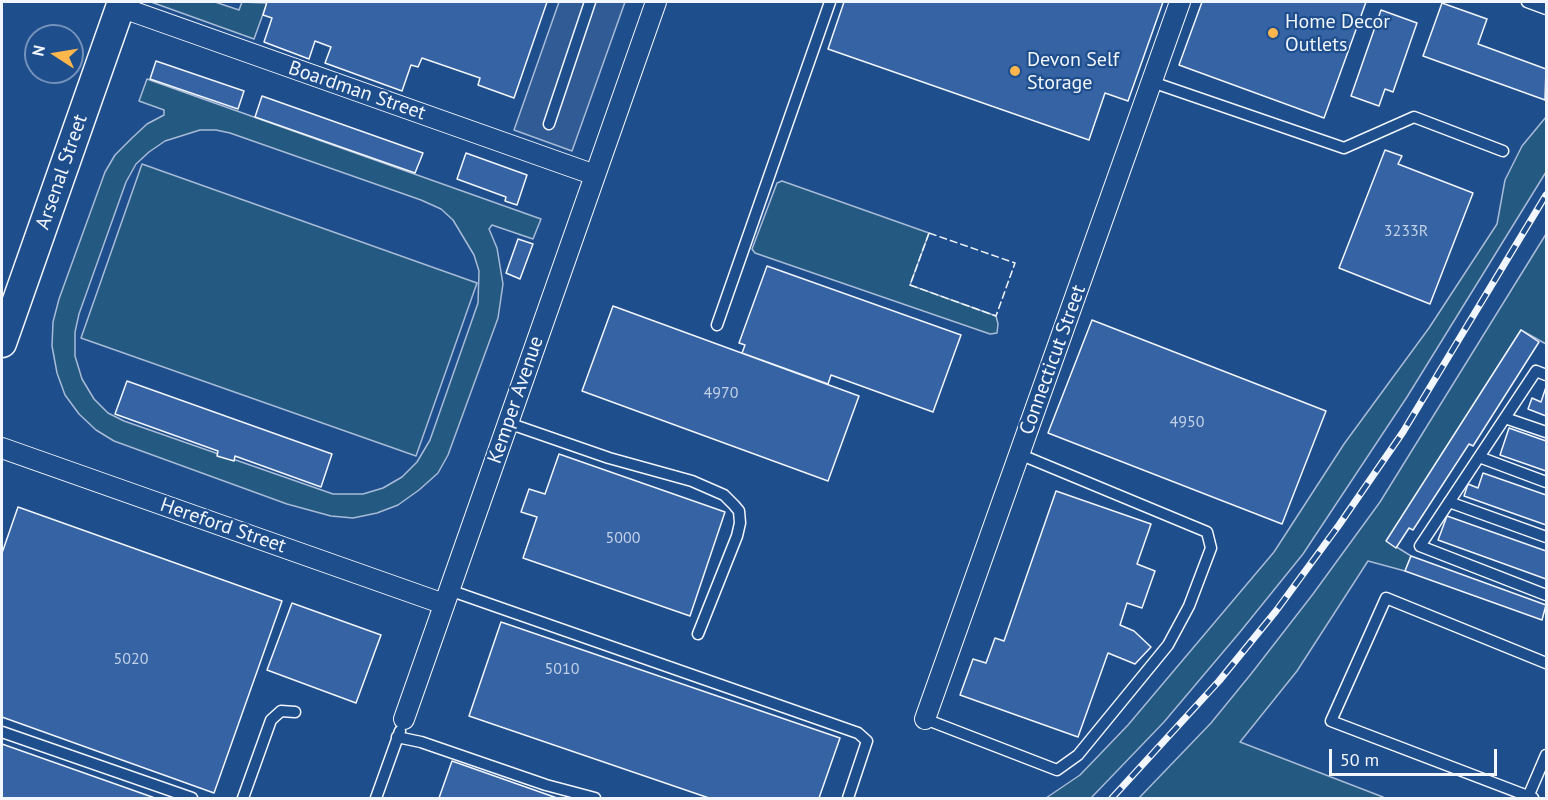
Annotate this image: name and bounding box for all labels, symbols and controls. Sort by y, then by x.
place label: Home Decor Outlets [1285,10,1390,57]
north arrow [24,24,84,84]
marker: Home Decor Outlets [1266,26,1280,40]
text: N [27,43,49,58]
place label: Devon Self Storage [1027,48,1119,95]
street label: Boardman Street [285,56,429,126]
marker: Devon Self Storage [1008,64,1022,78]
street label: Arsenal Street [31,111,93,233]
house number: 3233R [1384,221,1428,241]
street label: Connecticut Street [1015,282,1091,438]
street label: Kemper Avenue [483,333,549,467]
house number: 4970 [704,383,738,403]
house number: 4950 [1170,412,1204,432]
street label: Hereford Street [157,493,289,559]
house number: 5000 [606,528,640,548]
house number: 5020 [114,649,148,669]
house number: 5010 [545,659,579,679]
scale bar [1332,737,1500,775]
text: 50 m [1340,748,1379,771]

